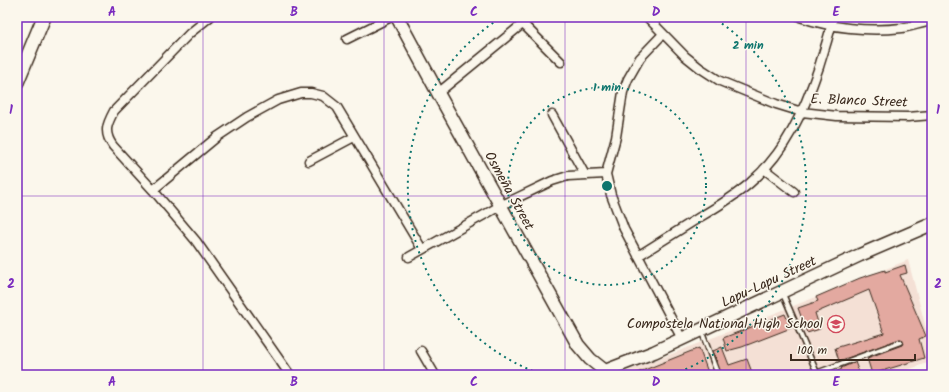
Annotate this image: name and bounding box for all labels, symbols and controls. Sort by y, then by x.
text: A [108,2,116,23]
text: B [290,2,298,23]
text: C [470,2,478,23]
text: D [652,2,661,23]
text: E [832,2,840,23]
text: 2 min [732,36,764,55]
text: 1 min [593,78,621,97]
street label: E. Blanco Street [810,88,909,114]
text: 1 [9,100,13,121]
text: 1 [936,100,940,121]
street label: Osmeña Street [478,148,540,235]
centre of rings [600,179,614,193]
street label: Lapu-Lapu Street [718,250,821,314]
text: 2 [7,274,15,295]
text: 2 [934,274,942,295]
place label: Compostela National High School [627,313,824,335]
school or university icon: Compostela National High School [826,314,846,334]
scale bar [791,336,915,362]
text: 100 m [797,341,828,360]
text: A [108,372,116,392]
text: B [290,372,298,392]
text: C [470,372,478,392]
text: D [652,372,661,392]
text: E [832,372,840,392]

